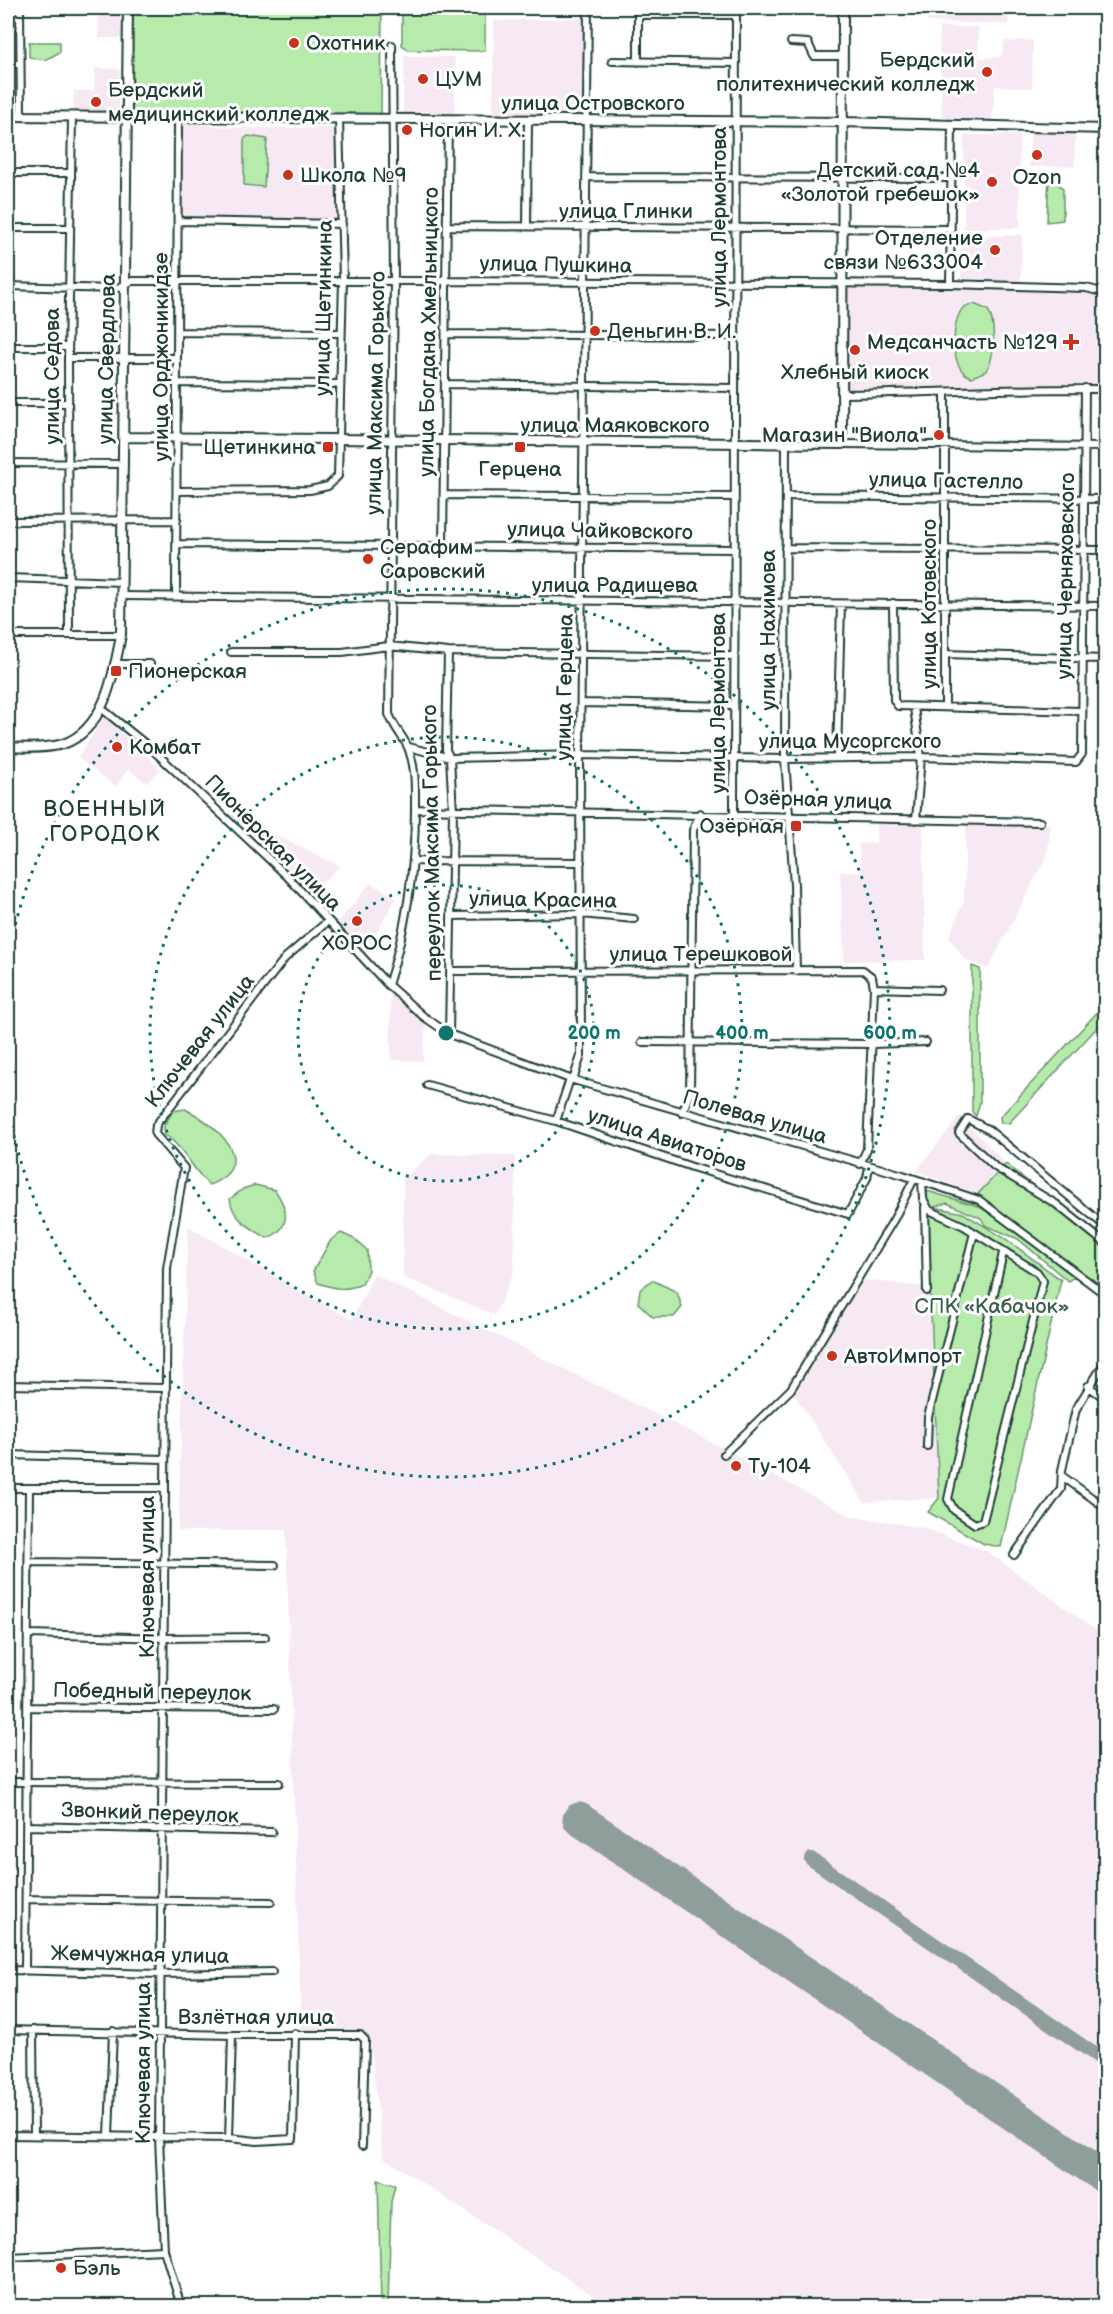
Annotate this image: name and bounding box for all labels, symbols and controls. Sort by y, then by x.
place label: Охотник [306,31,385,56]
marker: Охотник [287,36,301,50]
place label: Бердский политехнический колледж [716,48,975,97]
marker: Бердский политехнический колледж [980,65,994,79]
place label: ЦУМ [435,67,482,92]
marker: ЦУМ [416,72,430,86]
place label: Бердский медицинский колледж [108,78,330,127]
street label: улица Островского [501,91,685,116]
marker: Бердский медицинский колледж [89,95,103,109]
place label: Ногин И. Х. [419,118,525,143]
marker: Ногин И. Х. [400,123,414,137]
street label: улица Лермонтова [707,126,732,308]
marker: Ozon [1030,148,1044,162]
place label: Детский сад №4 «Золотой гребешок» [780,158,980,207]
place label: Школа №9 [300,163,407,188]
place label: Ozon [1012,165,1062,190]
marker: Школа №9 [281,168,295,182]
marker: Детский сад №4 «Золотой гребешок» [985,175,999,189]
street label: улица Богдана Хмельницкого [414,187,444,477]
street label: улица Глинки [559,199,693,224]
street label: улица Щетинкина [310,219,338,396]
place label: Отделение связи №633004 [824,226,983,275]
marker: Отделение связи №633004 [988,243,1002,257]
street label: улица Пушкина [480,251,633,279]
street label: улица Орджоникидзе [149,252,174,462]
street label: улица Максима Горького [361,271,391,515]
street label: улица Свердлова [93,273,121,445]
street label: улица Седова [40,307,65,444]
place label: Деньгин В. И. [607,319,736,344]
marker: Деньгин В. И. [588,324,602,338]
place label: Медсанчасть №129 [867,330,1058,355]
marker: Медсанчасть №129 [1062,333,1080,351]
marker: Хлебный киоск [848,343,862,357]
place label: Хлебный киоск [781,360,929,385]
street label: улица Маяковского [521,413,709,438]
place label: Магазин "Виола" [762,423,927,448]
marker: Магазин "Виола" [932,428,946,442]
place label: Щетинкина [203,435,317,460]
marker: Щетинкина [321,440,335,454]
marker: Герцена [513,440,527,454]
place label: Герцена [478,457,562,482]
street label: улица Гастелло [869,467,1023,495]
street label: улица Черняховского [1052,472,1080,680]
street label: улица Чайковского [507,517,693,545]
street label: улица Котовского [917,519,942,689]
place label: Серафим Саровский [380,535,486,584]
street label: улица Нахимова [756,549,781,711]
marker: Серафим Саровский [361,552,375,566]
street label: улица Радищева [532,573,699,598]
street label: улица Лермонтова [706,612,731,794]
street label: улица Герцена [551,613,579,761]
place label: Пионерская [128,659,247,684]
marker: Пионерская [109,664,123,678]
street label: переулок Максима Горького [417,704,447,982]
street label: улица Мусоргского [759,729,941,754]
place label: Комбат [129,735,201,760]
marker: Комбат [110,740,124,754]
street label: Пионерская улица [200,770,347,917]
street label: Озёрная улица [743,785,893,815]
district label: ВОЕННЫЙ ГОРОДОК [43,796,167,848]
place label: Озёрная [699,814,784,839]
marker: Озёрная [789,819,803,833]
street label: улица Красина [469,886,618,914]
marker: ХОРОС [350,914,364,928]
place label: ХОРОС [322,931,392,956]
street label: улица Терешковой [609,942,793,967]
street label: Ключевая улица [140,969,260,1113]
centre of rings [436,1023,456,1043]
text: 200 m [567,1023,621,1044]
text: 400 m [715,1023,769,1044]
text: 600 m [863,1023,917,1044]
street label: Полевая улица [680,1084,831,1150]
street label: улица Авиаторов [584,1103,750,1177]
park label: СПК «Кабачок» [915,1294,1069,1319]
place label: АвтоИмпорт [843,1344,962,1369]
marker: АвтоИмпорт [825,1349,839,1363]
place label: Ту-104 [748,1454,811,1479]
marker: Ту-104 [729,1459,743,1473]
street label: Ключевая улица [135,1495,160,1658]
street label: Победный переулок [53,1678,251,1706]
street label: Звонкий переулок [61,1797,239,1829]
street label: Жемчужная улица [50,1941,230,1969]
street label: Ключевая улица [131,1981,156,2144]
street label: Взлётная улица [178,2005,335,2030]
place label: Бэль [73,2256,121,2281]
marker: Бэль [54,2261,68,2275]

